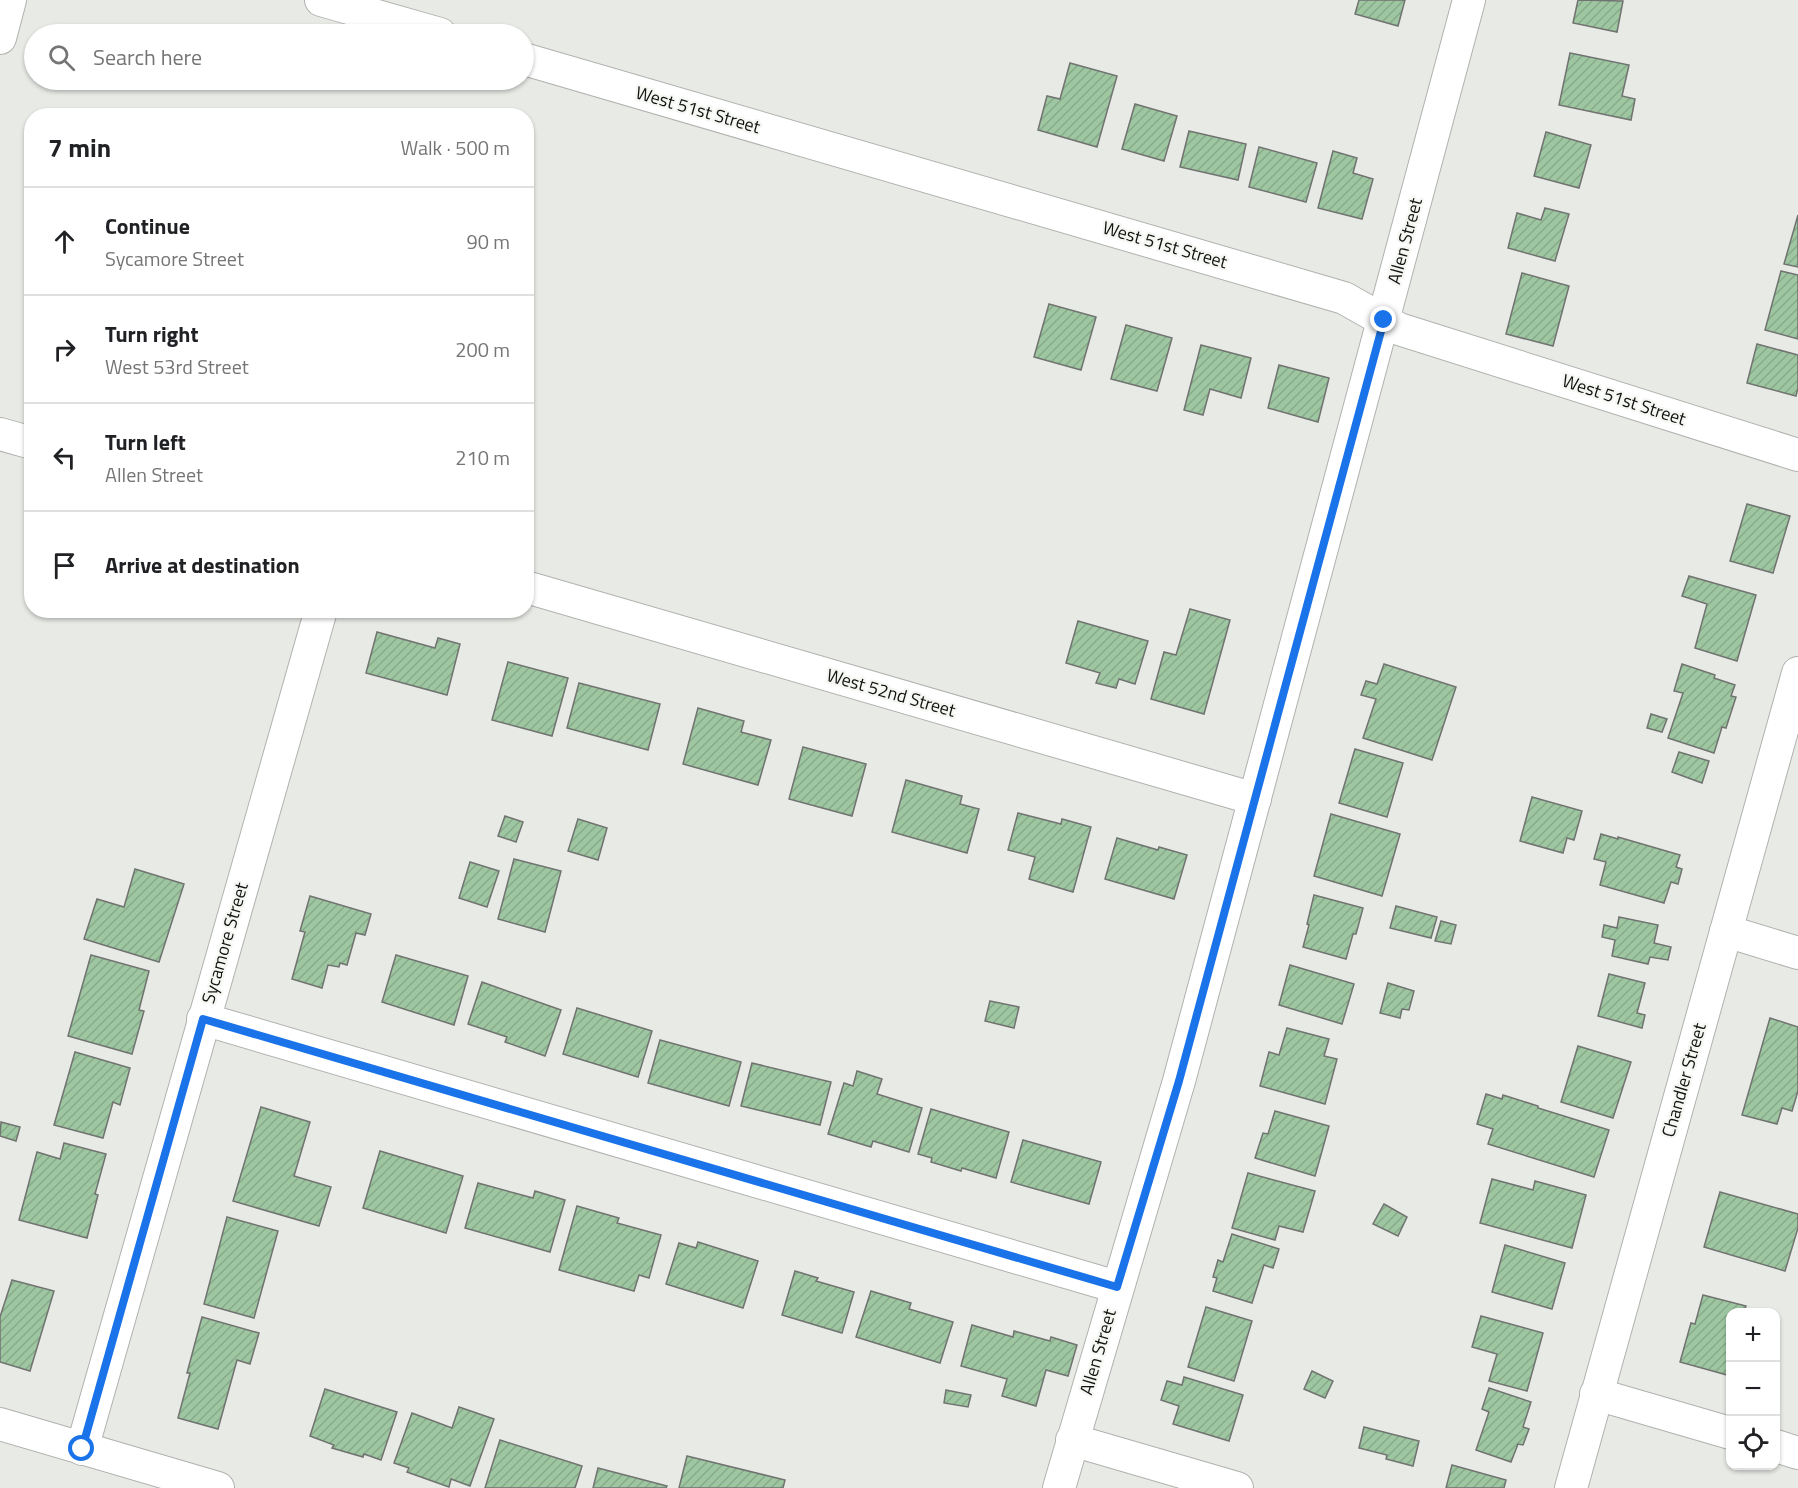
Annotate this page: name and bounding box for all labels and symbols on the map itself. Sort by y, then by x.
street label: West 51st Street [633,79,764,140]
street label: Allen Street [1380,194,1429,287]
street label: West 51st Street [1100,214,1231,275]
route end [1370,306,1396,332]
street label: West 51st Street [1559,367,1690,432]
street label: West 52nd Street [823,661,959,724]
street label: Sycamore Street [194,878,255,1007]
street label: Chandler Street [1654,1019,1713,1140]
street label: Allen Street [1072,1305,1123,1398]
route start [68,1435,94,1461]

